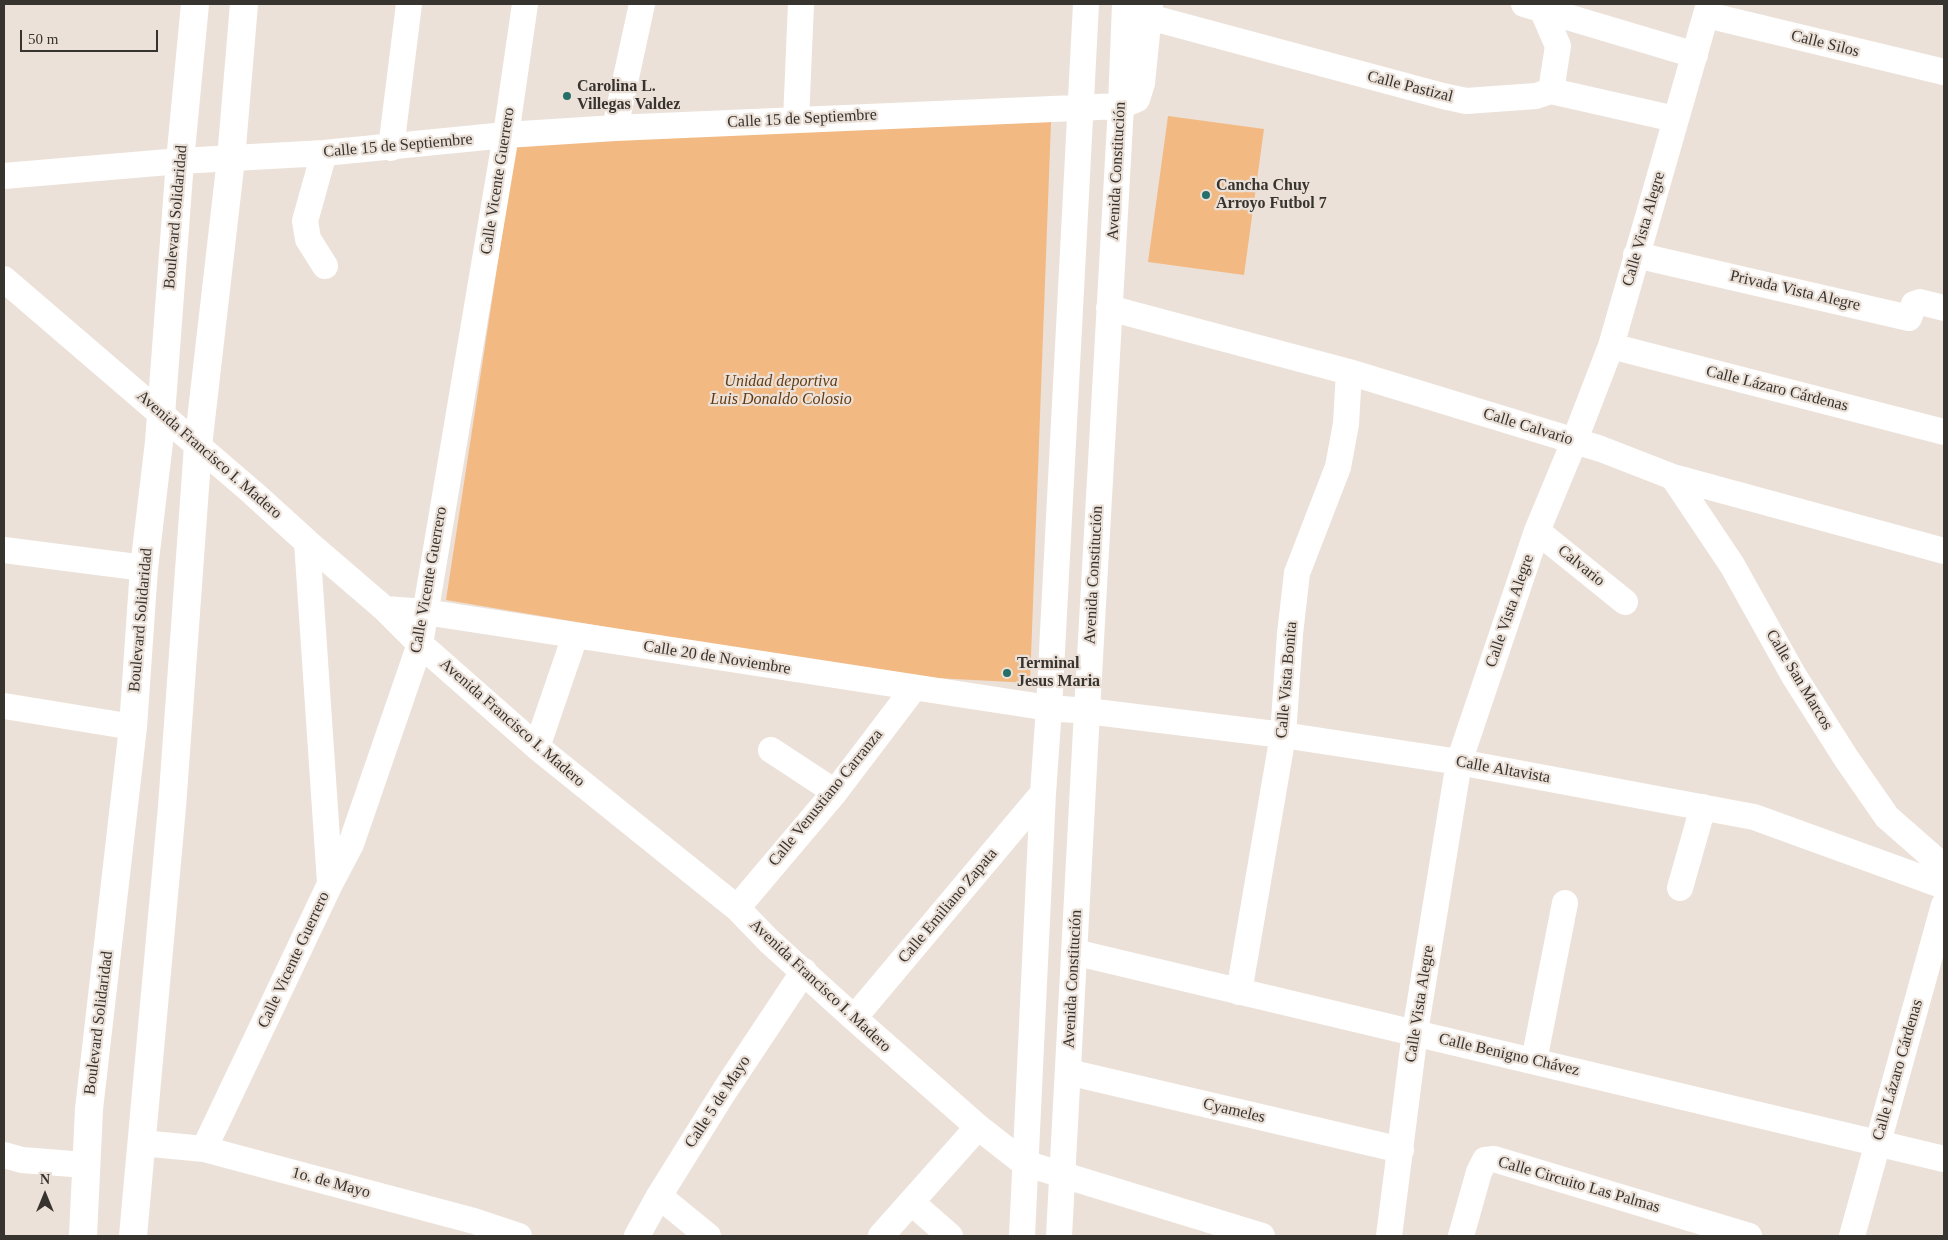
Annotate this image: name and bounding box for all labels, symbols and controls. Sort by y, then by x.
scale bar [22,20,160,52]
street label: Calle Silos [1789,26,1861,62]
text: 50 m [28,31,58,47]
street label: Calle Pastizal [1365,67,1455,107]
place label: Carolina L. Villegas Valdez [577,77,680,115]
marker: Carolina L. Villegas Valdez [561,90,573,102]
street label: Avenida Constitución [1104,101,1130,241]
street label: Calle 15 de Septiembre [727,105,877,133]
street label: Calle Vicente Guerrero [477,106,519,256]
street label: Calle 15 de Septiembre [323,130,473,162]
street label: Boulevard Solidaridad [160,144,192,290]
street label: Calle Vista Alegre [1618,170,1670,288]
place label: Cancha Chuy Arroyo Futbol 7 [1216,176,1327,214]
marker: Cancha Chuy Arroyo Futbol 7 [1200,189,1212,201]
street label: Privada Vista Alegre [1728,267,1862,315]
street label: Calle Lázaro Cárdenas [1704,362,1850,416]
park label: Unidad deportiva Luis Donaldo Colosio [710,372,852,410]
street label: Avenida Francisco I. Madero [132,387,286,523]
street label: Calle Calvario [1481,404,1575,450]
street label: Calle Vicente Guerrero [407,505,451,655]
street label: Avenida Constitución [1081,505,1107,645]
street label: Calvario [1554,541,1608,591]
street label: Boulevard Solidaridad [125,547,157,693]
street label: Calle Vista Alegre [1482,552,1538,670]
street label: Calle Vista Bonita [1272,621,1302,739]
street label: Calle San Marcos [1761,626,1837,734]
street label: Calle 20 de Noviembre [642,637,792,679]
place label: Terminal Jesus Maria [1017,654,1100,692]
street label: Avenida Francisco I. Madero [435,655,589,791]
marker: Terminal Jesus Maria [1001,667,1013,679]
street label: Calle Venustiano Carranza [765,726,887,870]
street label: Calle Altavista [1454,752,1552,788]
street label: Calle Emiliano Zapata [894,845,1002,967]
street label: Calle Vicente Guerrero [254,889,334,1031]
street label: Avenida Constitución [1060,909,1086,1049]
street label: Avenida Francisco I. Madero [745,915,895,1057]
street label: Calle Vista Alegre [1401,944,1439,1064]
street label: Boulevard Solidaridad [81,950,117,1096]
street label: Calle Lázaro Cárdenas [1869,997,1927,1143]
street label: Calle Benigno Chávez [1437,1029,1581,1081]
street label: Calle 5 de Mayo [681,1052,755,1152]
street label: Cyameles [1201,1095,1267,1127]
street label: Calle Circuito Las Palmas [1496,1153,1662,1217]
street label: 1o. de Mayo [290,1163,372,1203]
north arrow [20,1170,70,1220]
text: N [40,1172,50,1187]

